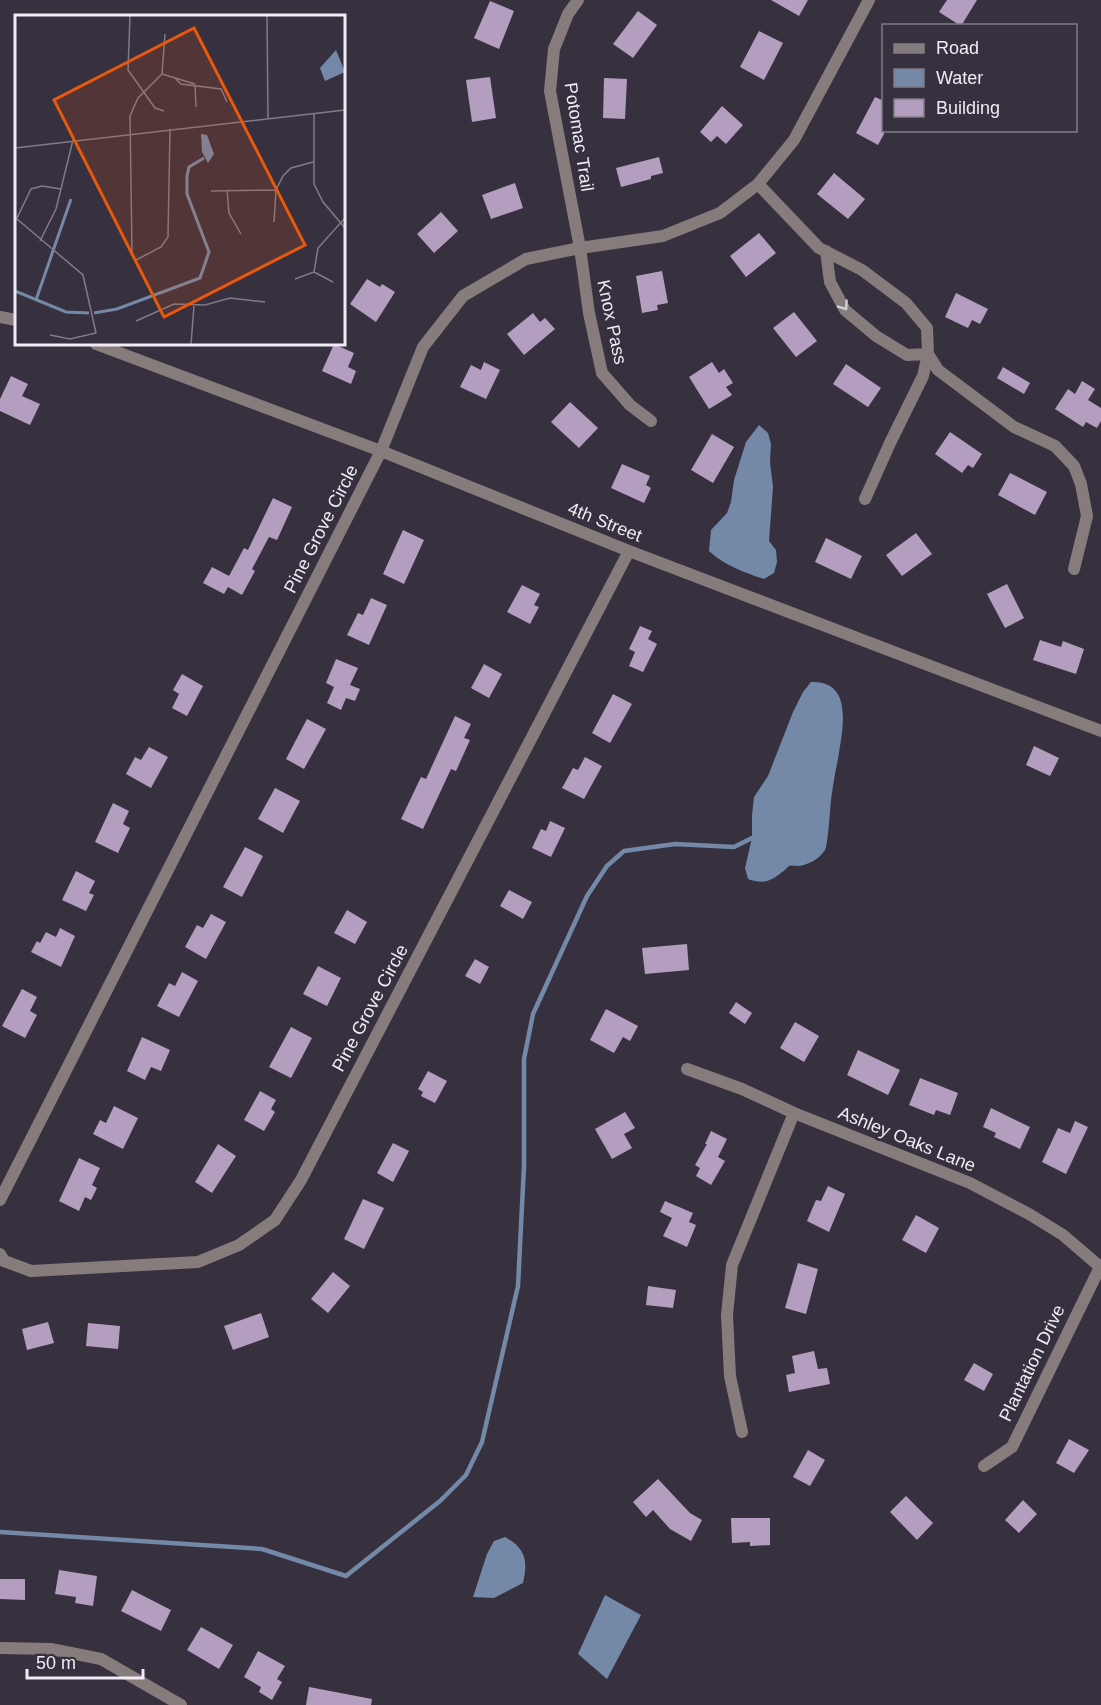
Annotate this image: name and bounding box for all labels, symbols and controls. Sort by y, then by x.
inset map [15,15,345,345]
legend [882,24,1077,132]
text: Road [936,38,979,58]
text: Water [936,68,983,88]
street label: Potomac Trail [561,81,597,193]
text: Building [936,98,1000,118]
street label: Knox Pass [593,278,631,366]
one-way arrow [837,299,848,310]
street label: Pine Grove Circle [280,462,362,596]
street label: 4th Street [565,498,645,546]
street label: Pine Grove Circle [328,941,412,1075]
street label: Ashley Oaks Lane [836,1102,978,1176]
street label: Plantation Drive [995,1302,1069,1424]
scale bar [27,1642,142,1680]
text: 50 m [36,1653,76,1673]

